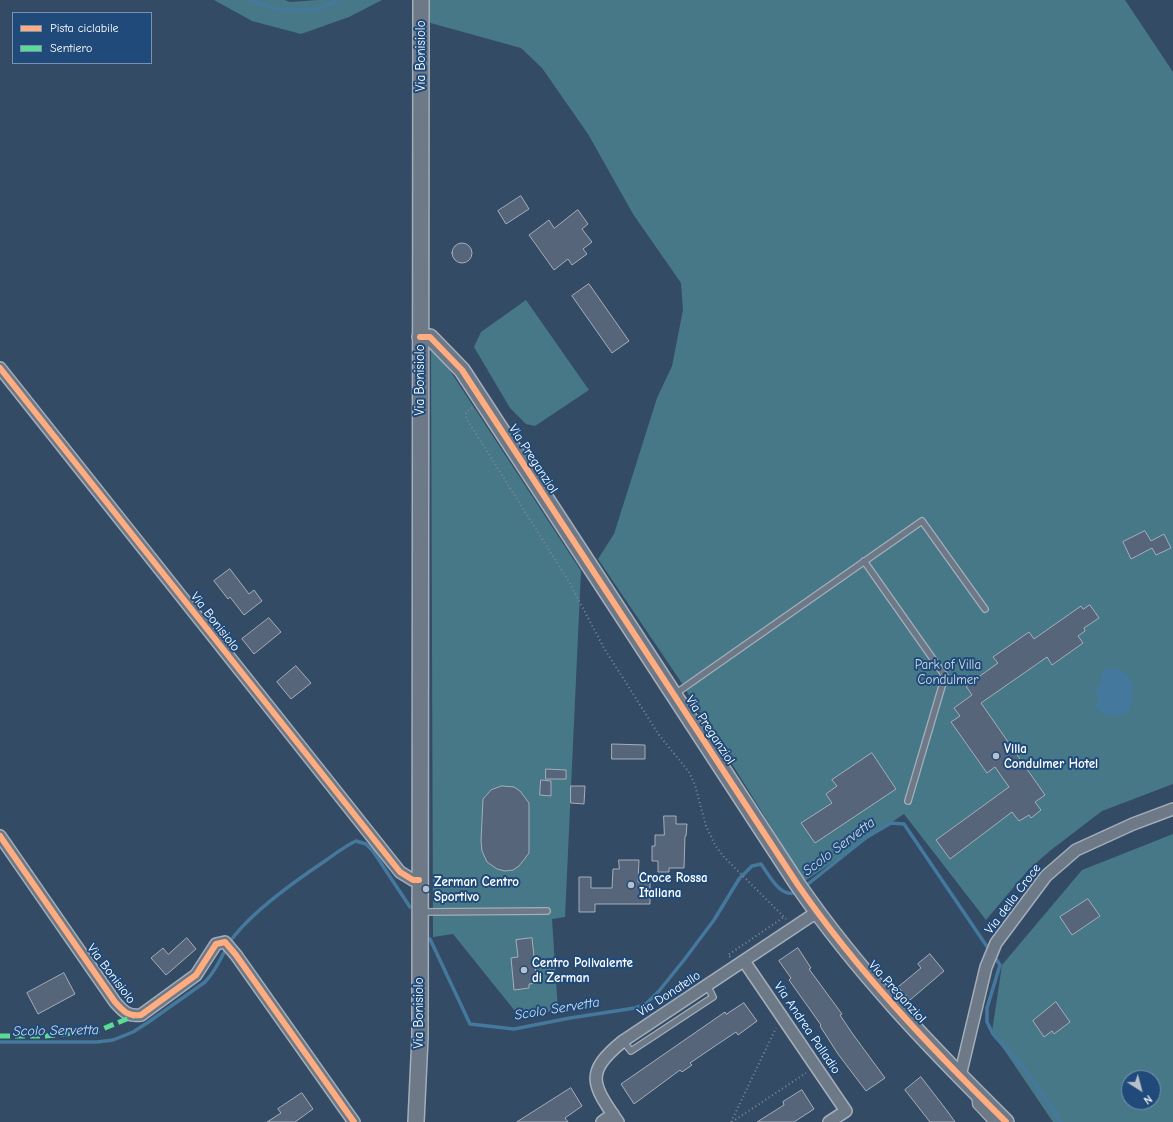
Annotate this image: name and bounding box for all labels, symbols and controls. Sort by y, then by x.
legend [12,12,152,64]
street label: Via Bonisiolo [413,20,429,92]
text: Pista ciclabile [50,21,119,35]
text: Sentiero [50,41,92,55]
street label: Via Bonisiolo [412,344,428,416]
street label: Via Preganziol [505,422,561,496]
street label: Via Bonisiolo [187,589,243,655]
park label: Park of Villa Condulmer [915,657,981,688]
street label: Via Preganziol [682,693,738,767]
place label: Villa Condulmer Hotel [1004,741,1098,772]
marker: Villa Condulmer Hotel [991,751,1001,761]
water label: Scolo Servetta [800,814,878,880]
street label: Via della Croce [982,861,1044,937]
place label: Croce Rossa Italiana [639,870,708,901]
place label: Zerman Centro Sportivo [434,874,519,905]
marker: Croce Rossa Italiana [626,880,636,890]
marker: Zerman Centro Sportivo [421,884,431,894]
street label: Via Bonisiolo [83,941,139,1007]
place label: Centro Polivalente di Zerman [532,955,633,986]
street label: Via Preganziol [865,958,929,1026]
marker: Centro Polivalente di Zerman [519,965,529,975]
street label: Via Donatello [634,968,704,1020]
street label: Via Bonisiolo [411,977,427,1049]
street label: Via Andrea Palladio [770,979,844,1077]
water label: Scolo Servetta [513,994,601,1024]
water label: Scolo Servetta [13,1022,99,1040]
north arrow [1121,1070,1161,1110]
text: N [1141,1092,1154,1107]

